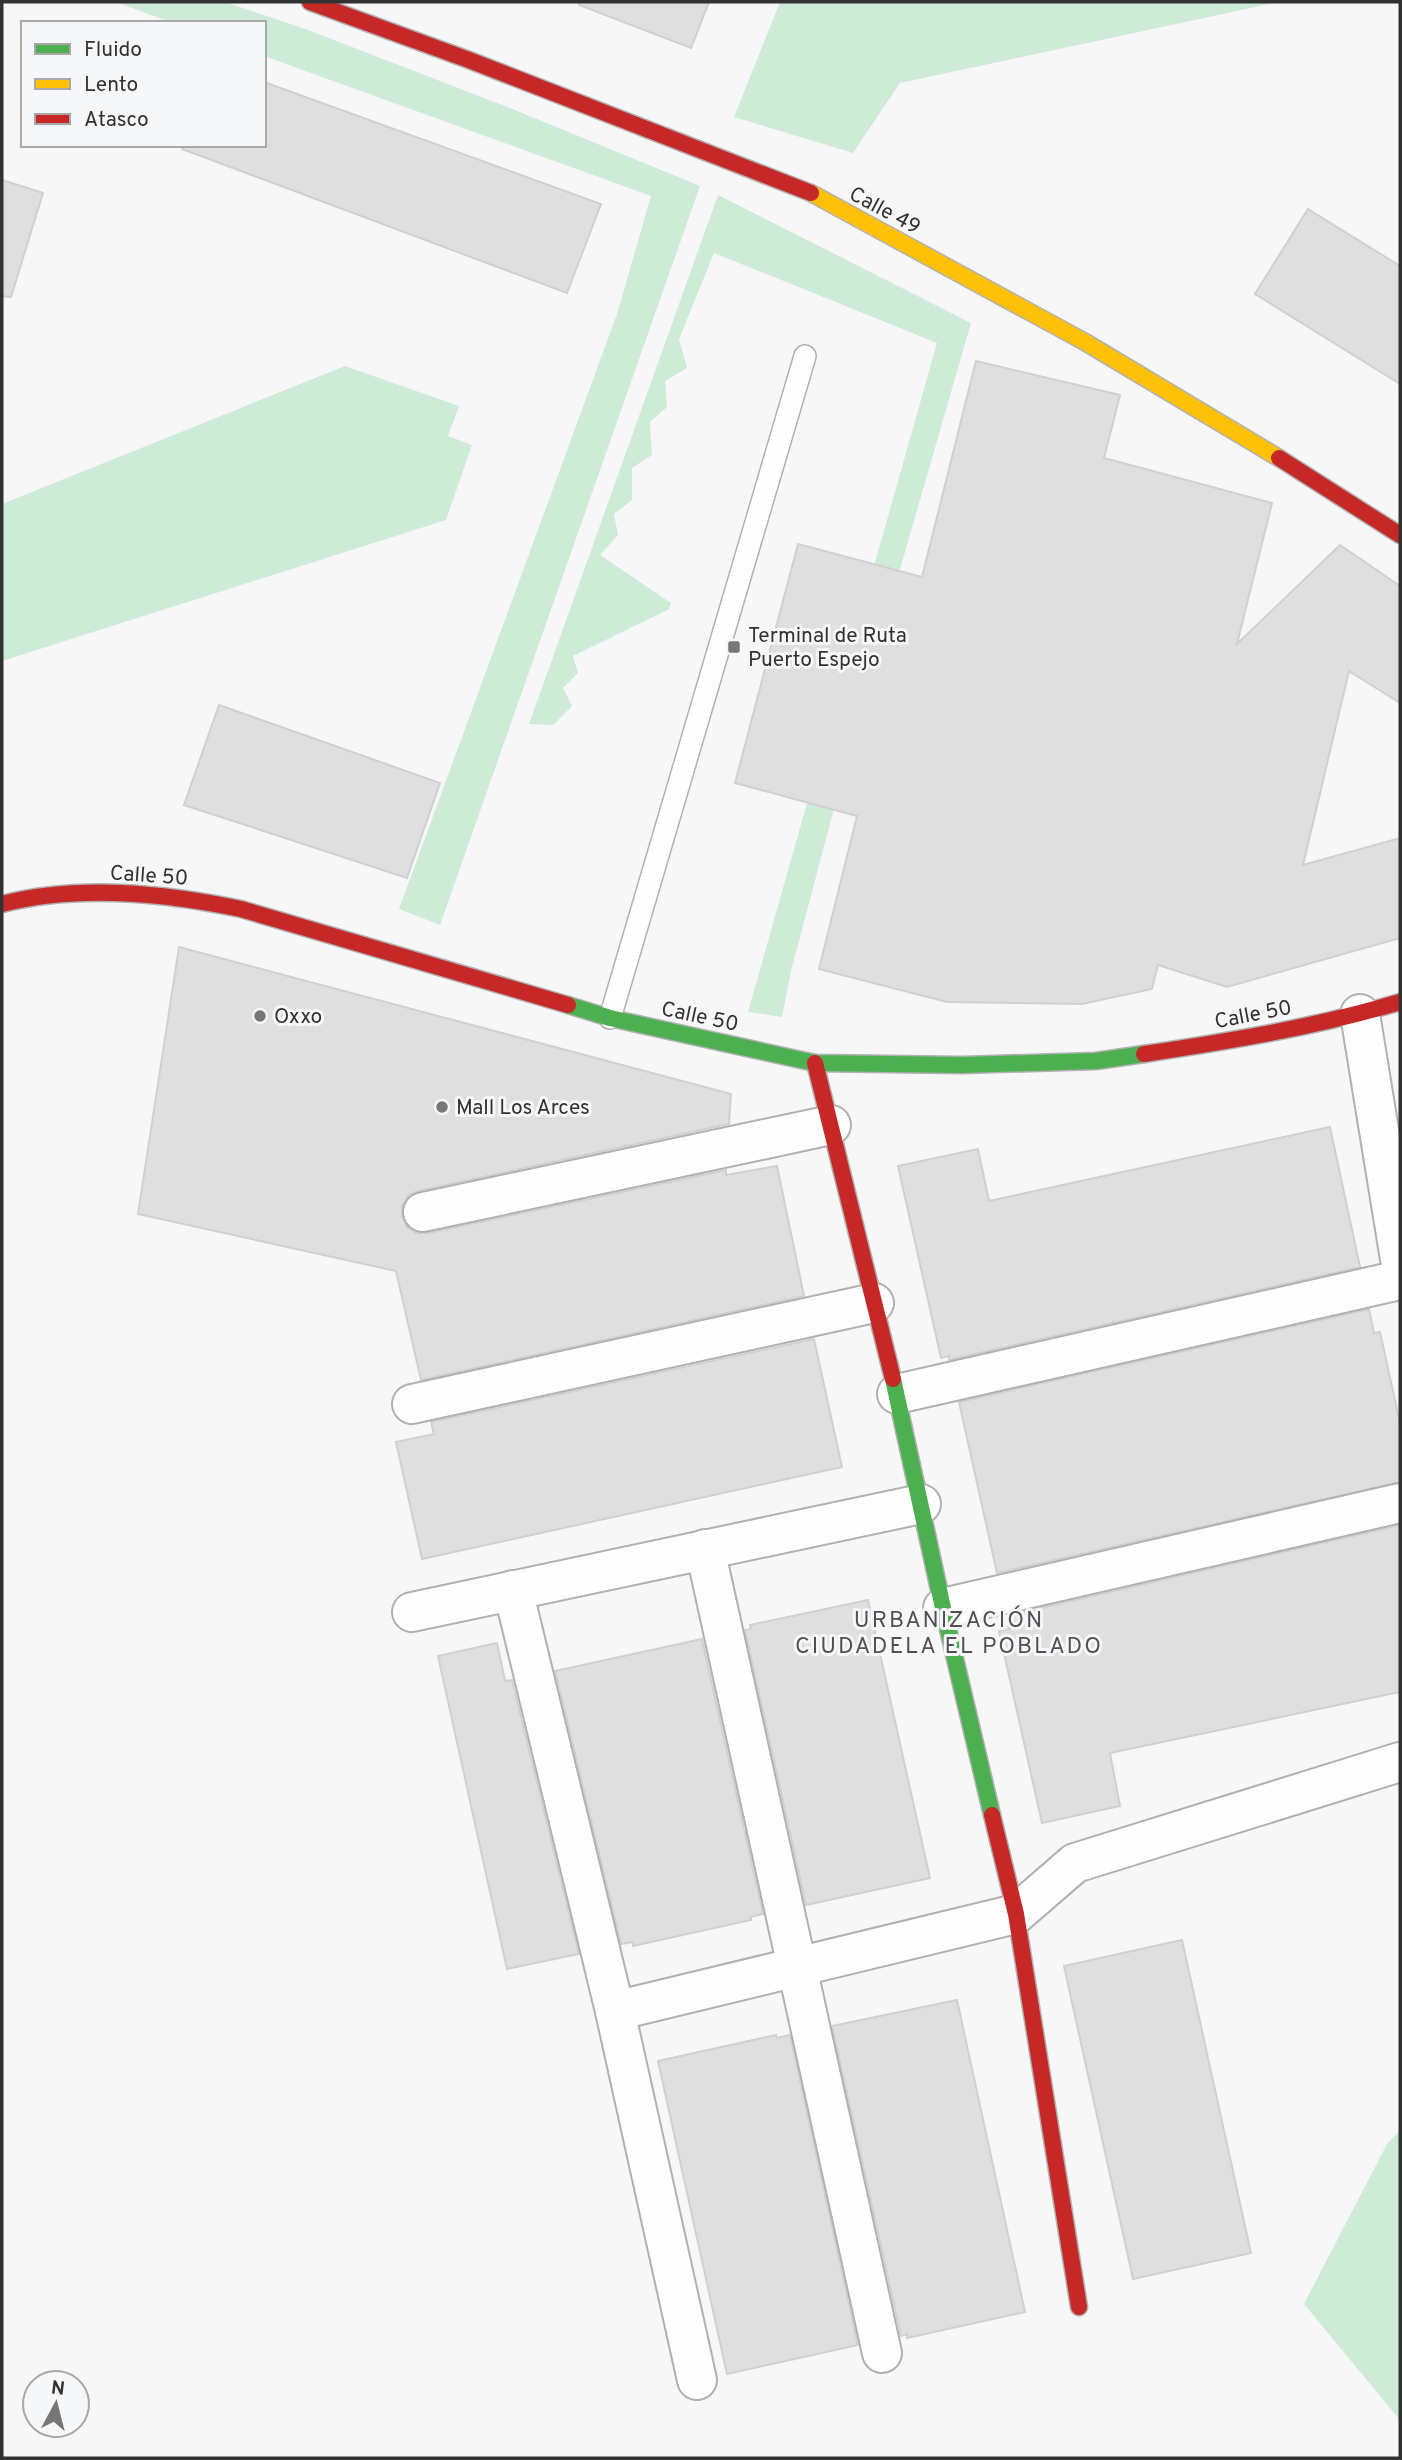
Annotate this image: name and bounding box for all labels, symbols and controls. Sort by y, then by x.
legend [21,21,266,147]
text: Fluido [84,37,142,64]
text: Lento [84,72,138,99]
text: Atasco [84,107,149,134]
street label: Calle 49 [844,181,925,241]
place label: Terminal de Ruta Puerto Espejo [748,623,907,674]
marker: Terminal de Ruta Puerto Espejo [726,639,742,655]
street label: Calle 50 [109,860,189,893]
street label: Calle 50 [1212,995,1294,1036]
street label: Calle 50 [659,996,741,1039]
place label: Oxxo [274,1004,322,1031]
marker: Oxxo [252,1008,268,1024]
place label: Mall Los Arces [456,1095,590,1122]
marker: Mall Los Arces [434,1099,450,1115]
district label: URBANIZACIÓN CIUDADELA EL POBLADO [795,1605,1103,1662]
north arrow [21,2369,91,2439]
text: N [50,2376,66,2402]

